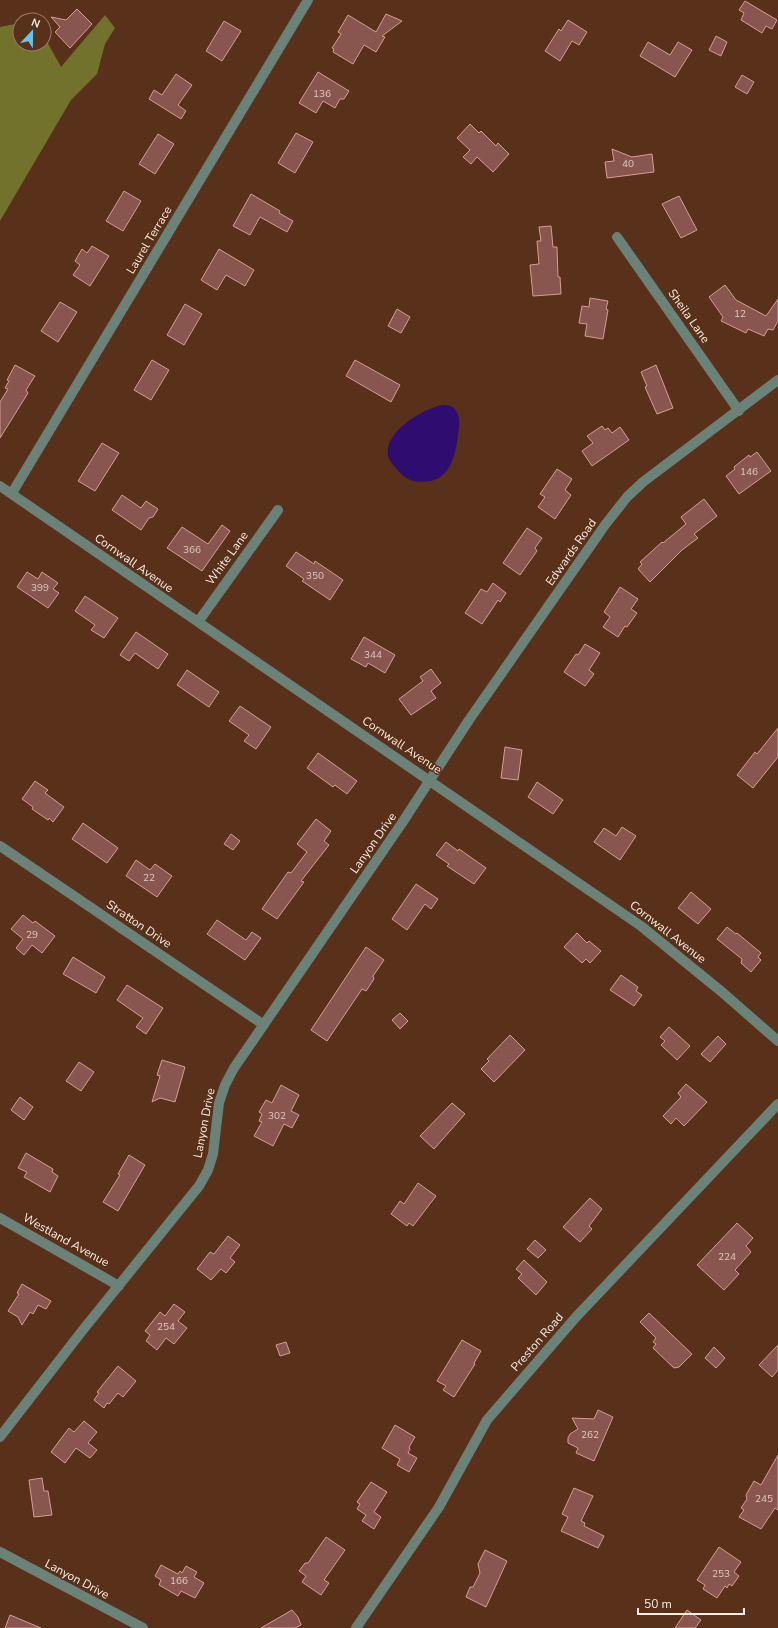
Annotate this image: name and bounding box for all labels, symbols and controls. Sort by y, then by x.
north arrow [12,12,52,52]
text: N [29,15,42,32]
house number: 136 [313,87,331,101]
house number: 40 [622,157,634,171]
street label: Laurel Terrace [123,203,175,277]
street label: Sheila Lane [665,286,713,346]
house number: 12 [734,307,746,321]
house number: 146 [740,465,758,479]
street label: Edwards Road [542,515,600,589]
street label: White Lane [202,528,252,588]
street label: Cornwall Avenue [91,530,177,596]
house number: 366 [183,543,201,557]
house number: 350 [306,569,324,583]
house number: 399 [31,581,49,595]
house number: 344 [364,648,382,662]
street label: Cornwall Avenue [359,712,445,778]
street label: Lanyon Drive [346,809,400,877]
house number: 22 [143,871,155,885]
street label: Stratton Drive [103,896,175,952]
street label: Cornwall Avenue [627,897,709,967]
house number: 29 [26,928,38,942]
street label: Lanyon Drive [189,1087,219,1159]
house number: 302 [268,1109,286,1123]
street label: Westland Avenue [20,1210,112,1270]
house number: 224 [718,1250,736,1264]
street label: Preston Road [507,1309,567,1375]
house number: 254 [157,1320,175,1334]
house number: 262 [581,1428,599,1442]
house number: 245 [755,1492,773,1506]
street label: Lanyon Drive [42,1555,112,1603]
house number: 253 [712,1567,730,1581]
house number: 166 [170,1574,188,1588]
scale bar [638,1590,744,1616]
text: 50 m [644,1596,672,1612]

